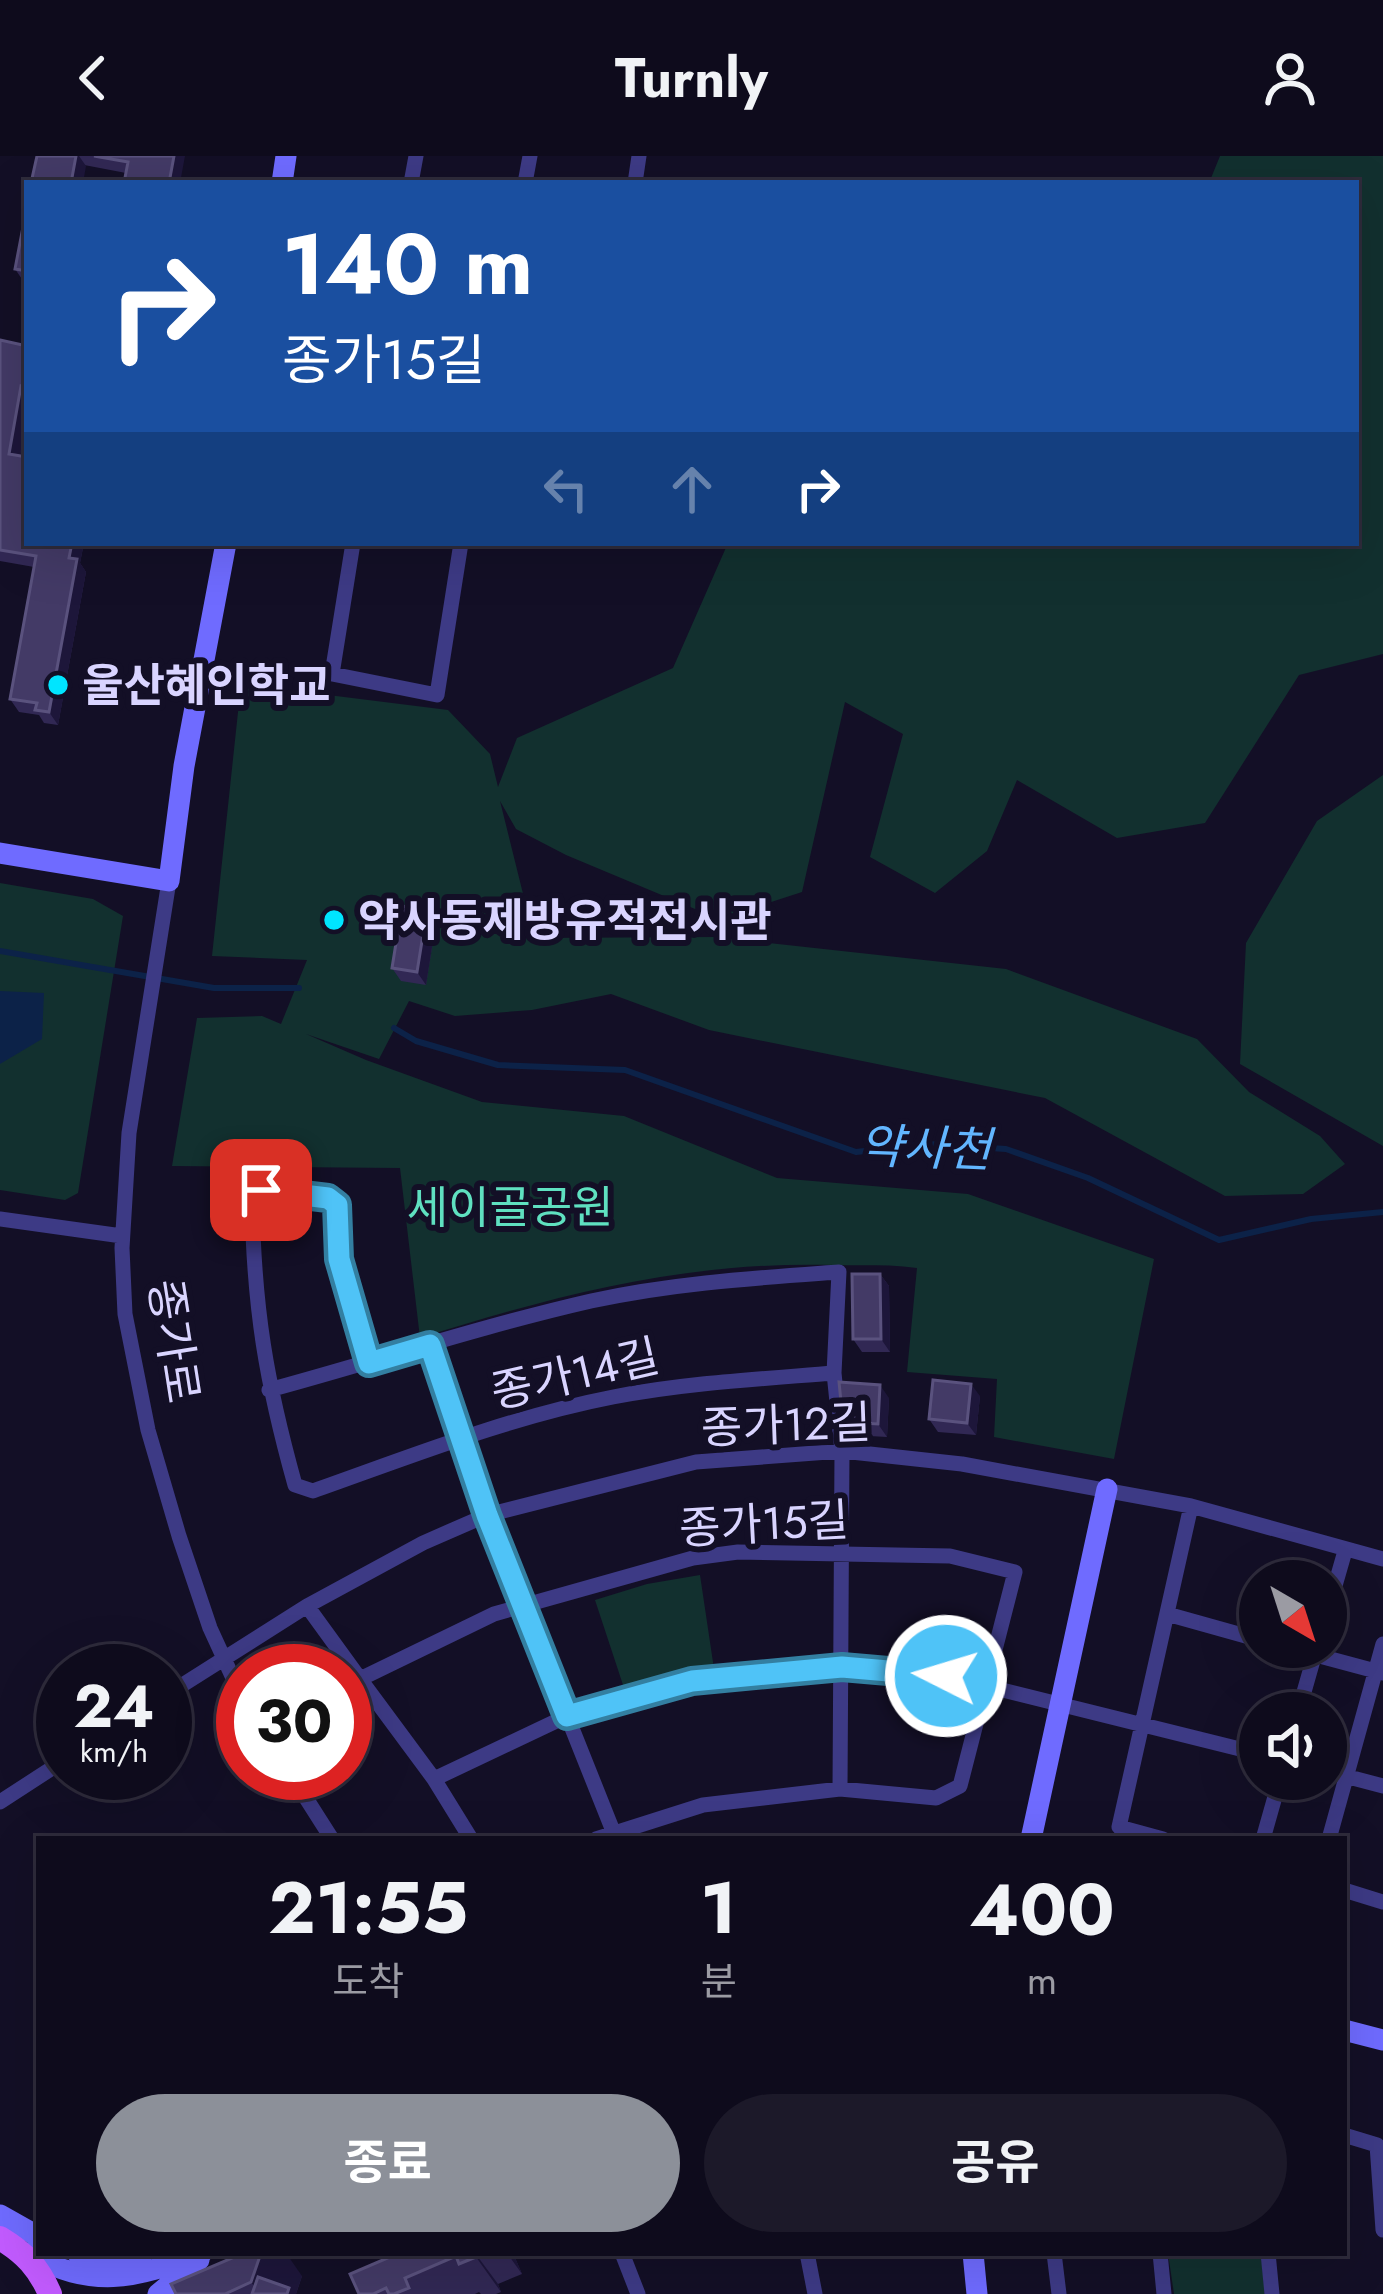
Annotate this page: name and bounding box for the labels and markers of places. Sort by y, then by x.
place label: 울산혜인학교 [82,653,330,718]
marker: 울산혜인학교 [45,672,71,698]
place label: 약사동제방유적전시관 [358,888,772,953]
marker: 약사동제방유적전시관 [321,907,347,933]
pin [210,1139,312,1241]

